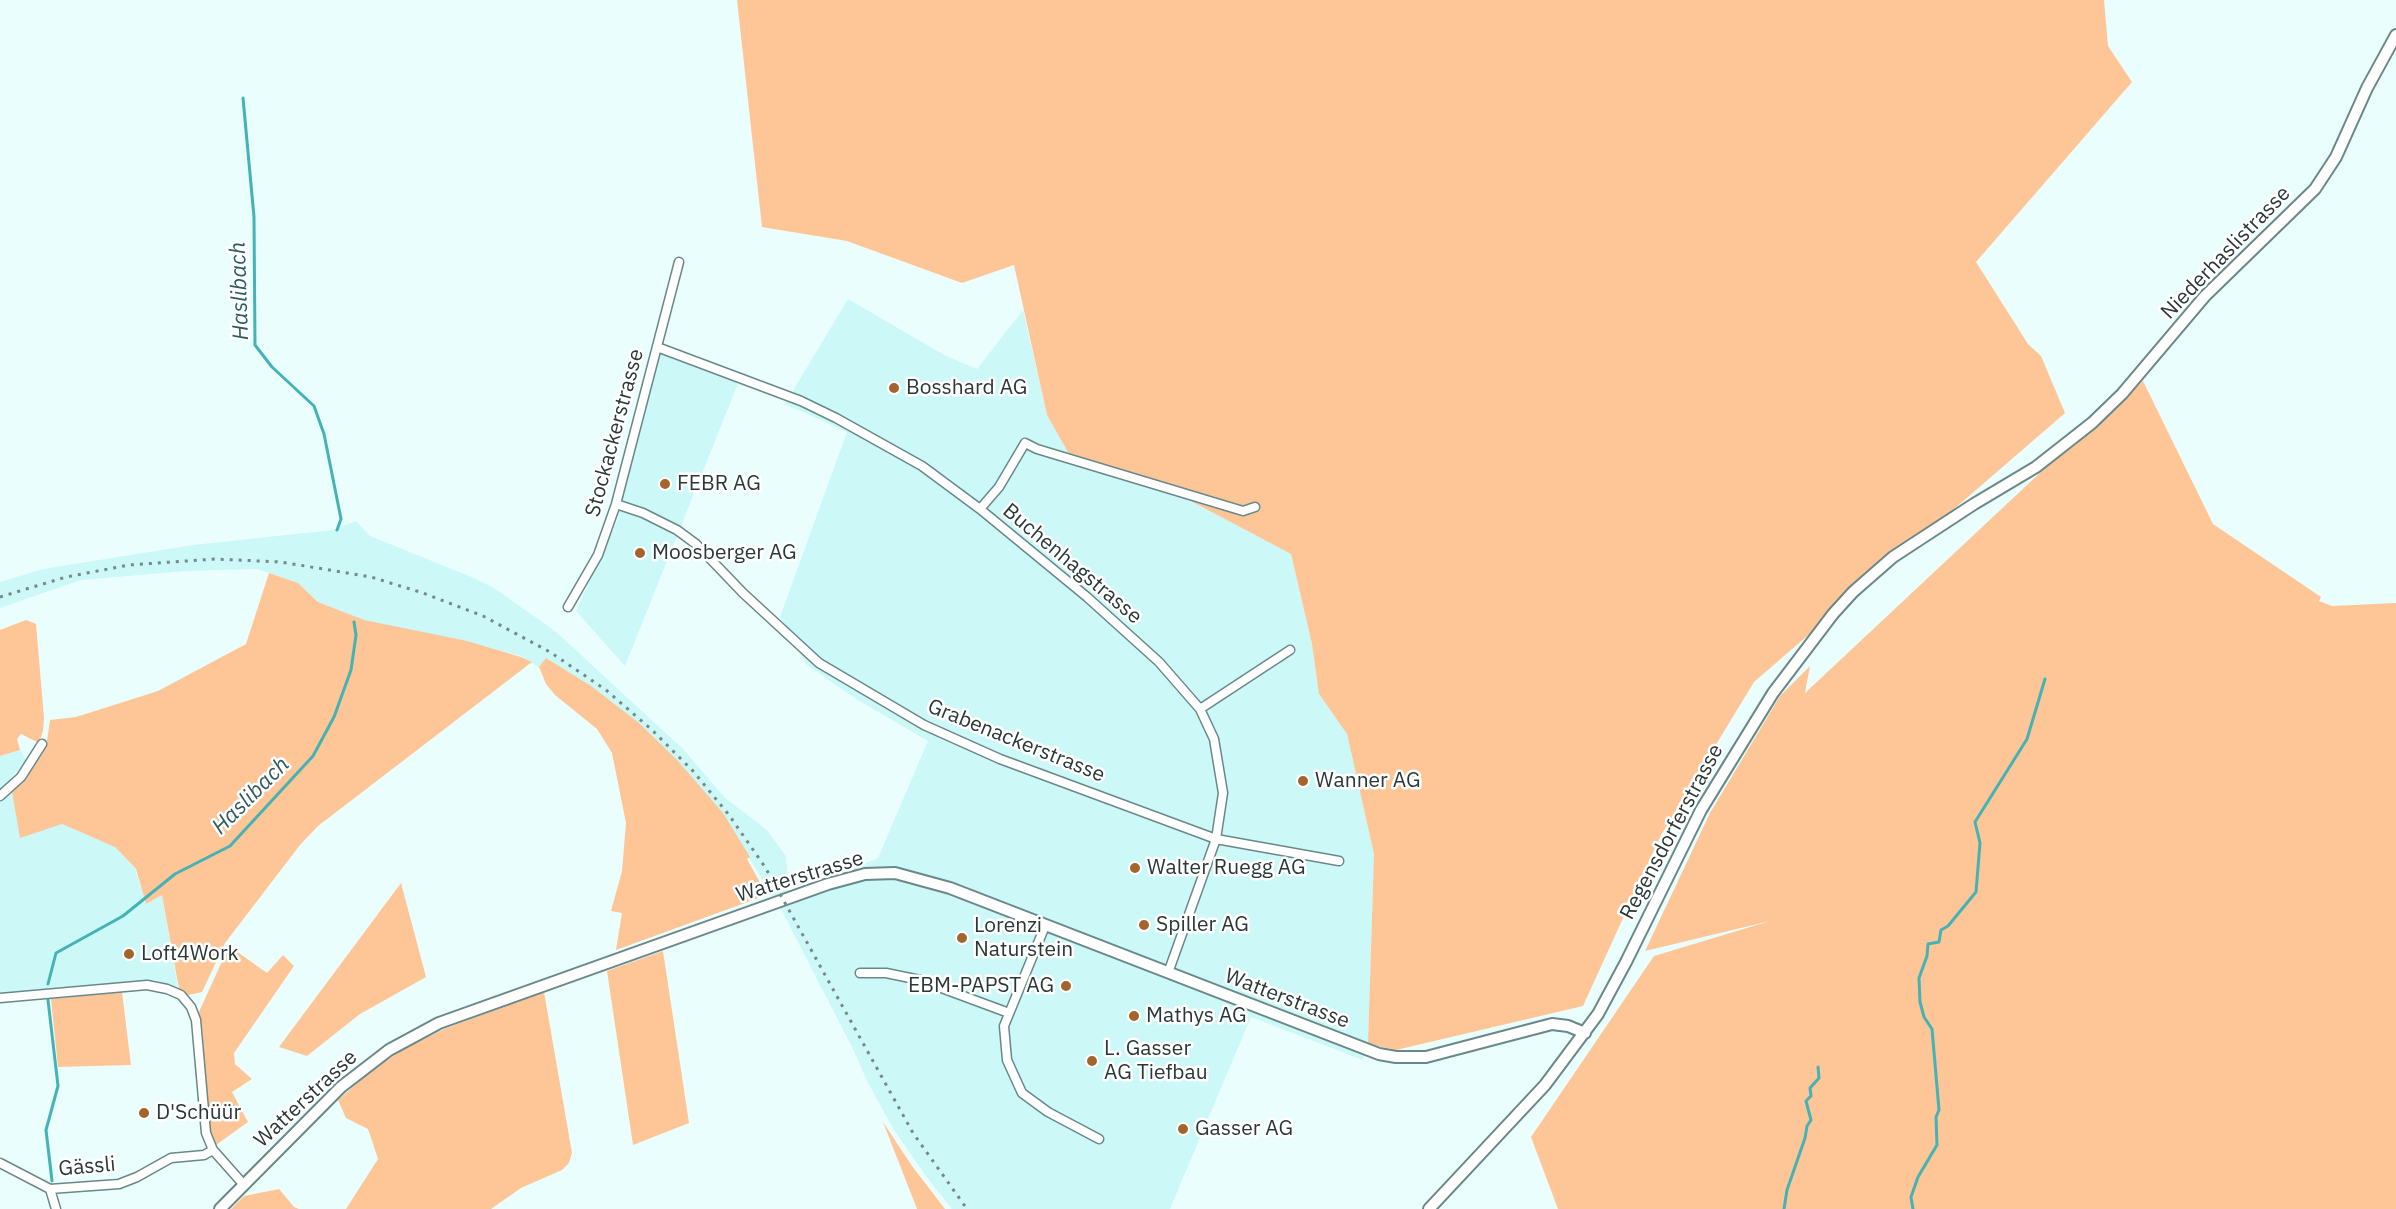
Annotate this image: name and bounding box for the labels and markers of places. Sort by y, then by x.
place label: Bosshard AG [906,375,1027,401]
marker: Bosshard AG [887,381,901,395]
place label: FEBR AG [677,471,761,497]
marker: FEBR AG [658,477,672,491]
place label: Moosberger AG [652,540,797,566]
marker: Moosberger AG [633,546,647,560]
place label: Wanner AG [1315,768,1421,794]
marker: Wanner AG [1296,774,1310,788]
place label: Walter Ruegg AG [1147,855,1306,881]
marker: Walter Ruegg AG [1128,861,1142,875]
place label: Spiller AG [1156,912,1249,938]
place label: Lorenzi Naturstein [974,913,1073,963]
marker: Spiller AG [1137,918,1151,932]
marker: Lorenzi Naturstein [955,931,969,945]
place label: Loft4Work [141,941,239,967]
marker: Loft4Work [122,947,136,961]
place label: EBM-PAPST AG [908,973,1054,999]
marker: EBM-PAPST AG [1059,979,1073,993]
place label: Mathys AG [1146,1003,1247,1029]
marker: Mathys AG [1127,1009,1141,1023]
place label: L. Gasser AG Tiefbau [1104,1036,1208,1086]
marker: L. Gasser AG Tiefbau [1085,1054,1099,1068]
place label: D'Schüür [156,1100,241,1126]
marker: D'Schüür [137,1106,151,1120]
place label: Gasser AG [1195,1116,1293,1142]
marker: Gasser AG [1176,1122,1190,1136]

